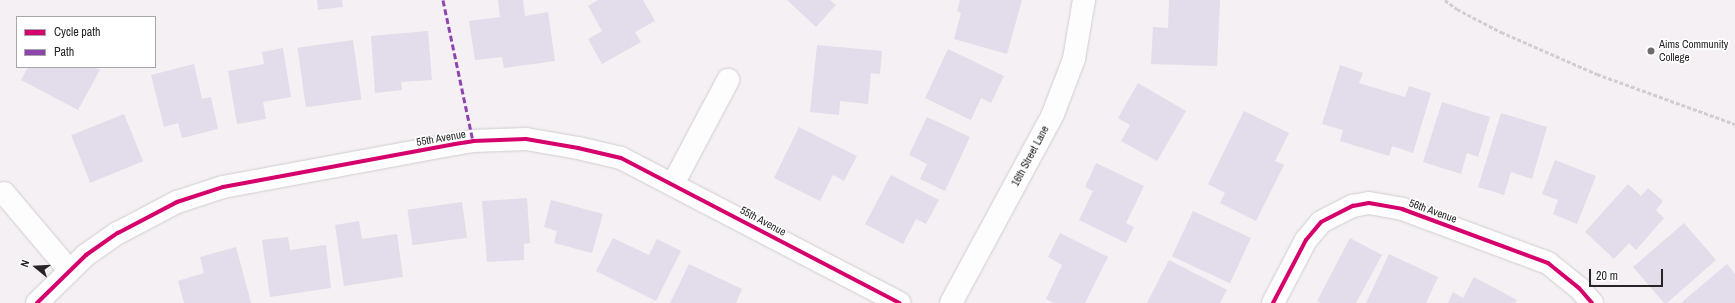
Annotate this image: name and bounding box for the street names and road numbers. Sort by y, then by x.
street label: 16th Street Lane [1009,123,1051,189]
street label: 55th Avenue [415,127,467,149]
street label: 56th Avenue [1407,196,1459,226]
street label: 55th Avenue [738,203,788,239]

